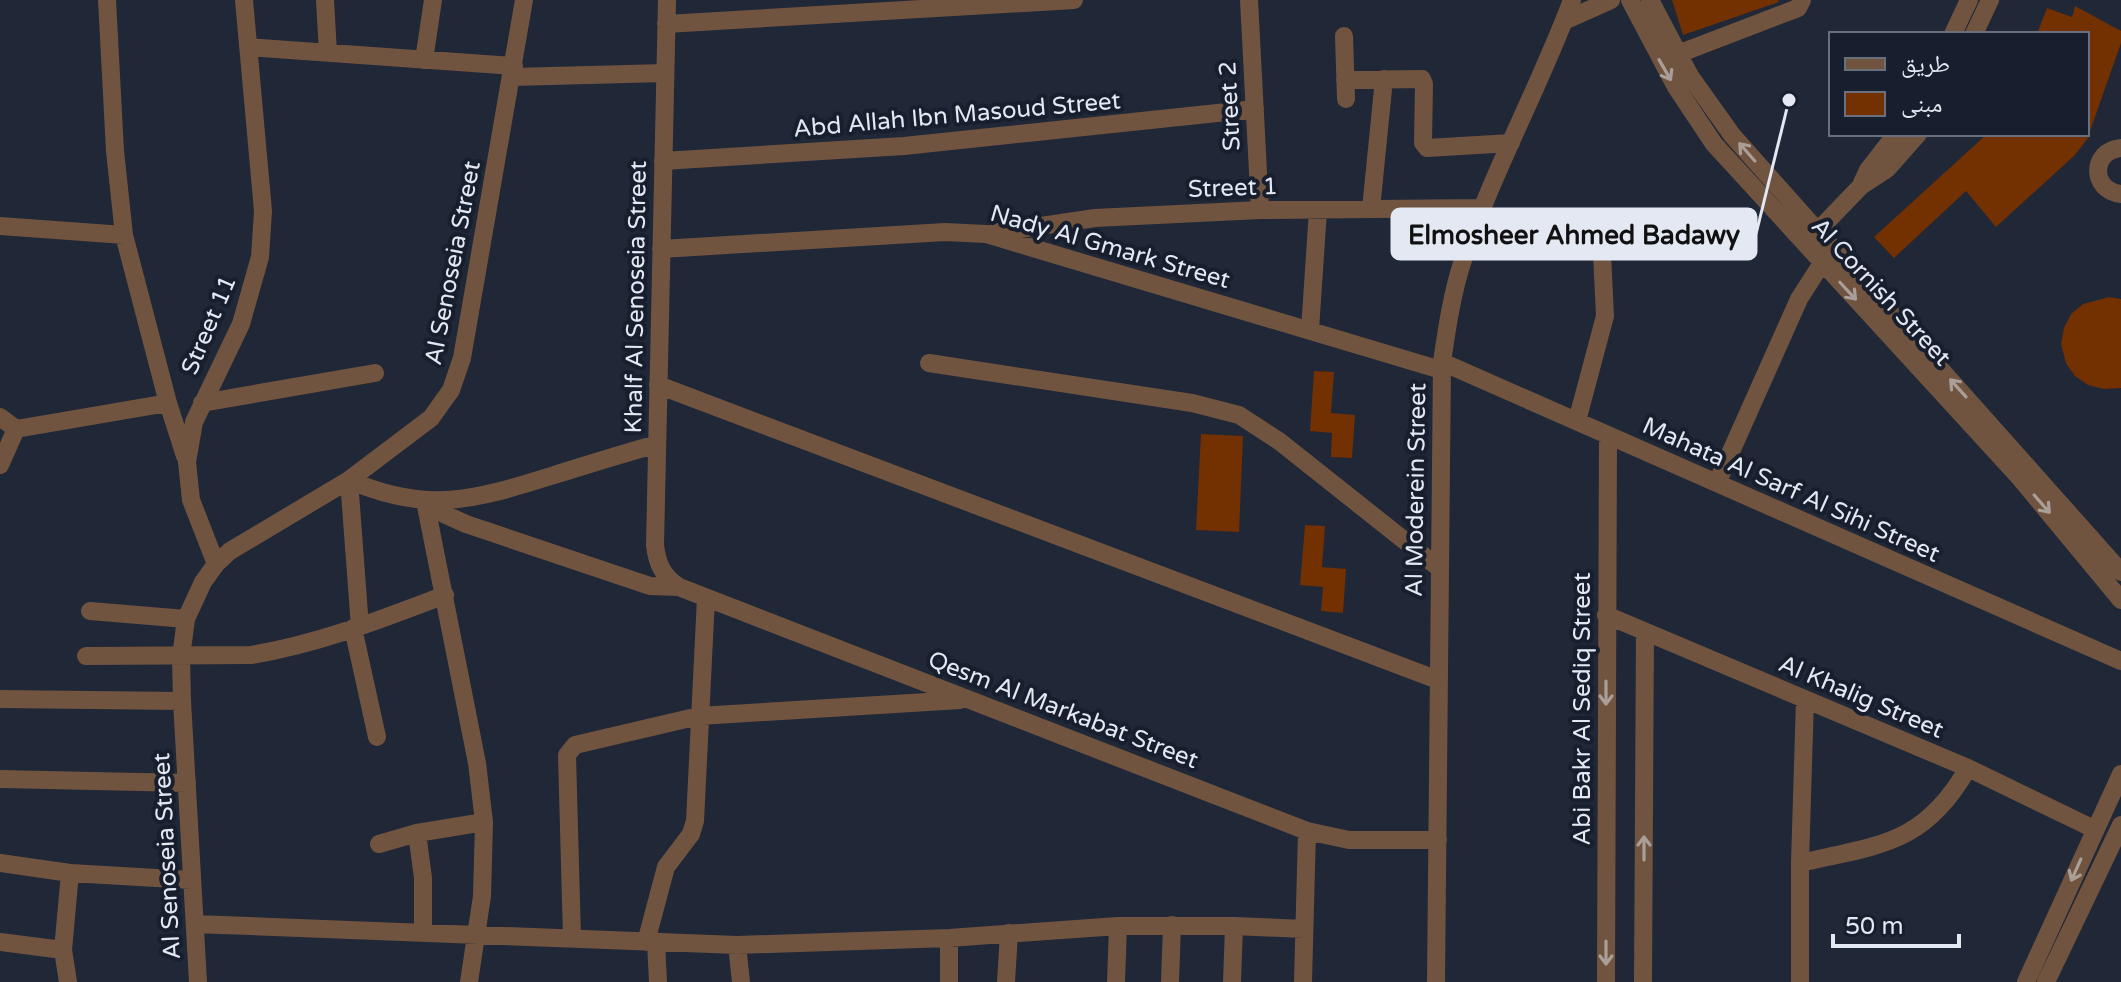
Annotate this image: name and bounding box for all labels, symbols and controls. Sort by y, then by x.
legend [1829,32,2089,136]
text: طريق [1901,50,1950,79]
one-way arrow [1658,57,1673,81]
street label: Street 2 [1213,60,1247,152]
street label: Abd Allah Ibn Masoud Street [792,86,1122,144]
text: مبنى [1901,90,1942,119]
one-way arrow [1738,143,1756,163]
street label: Al Senoseia Street [419,159,487,367]
street label: Khalf Al Senoseia Street [619,161,653,433]
street label: Street 1 [1188,172,1278,204]
street label: Nady Al Gmark Street [987,199,1233,295]
callout: Elmosheer Ahmed Badawy [1392,209,1756,259]
street label: Al Cornish Street [1805,212,1957,372]
text: Elmosheer Ahmed Badawy [1408,220,1740,251]
street label: Street 11 [175,271,243,379]
one-way arrow [1838,281,1856,301]
one-way arrow [1948,378,1967,398]
street label: Al Moderein Street [1400,383,1432,597]
street label: Mahata Al Sarf Al Sihi Street [1638,411,1944,569]
one-way arrow [2033,493,2051,514]
street label: Abi Bakr Al Sediq Street [1568,572,1597,846]
street label: Qesm Al Markabat Street [924,645,1202,775]
street label: Al Khalig Street [1774,649,1948,745]
one-way arrow [1598,679,1614,706]
street label: Al Senoseia Street [147,752,187,960]
one-way arrow [1636,835,1652,862]
one-way arrow [2068,858,2083,882]
scale bar [1833,898,1959,948]
text: 50 m [1845,912,1903,941]
one-way arrow [1598,939,1614,966]

